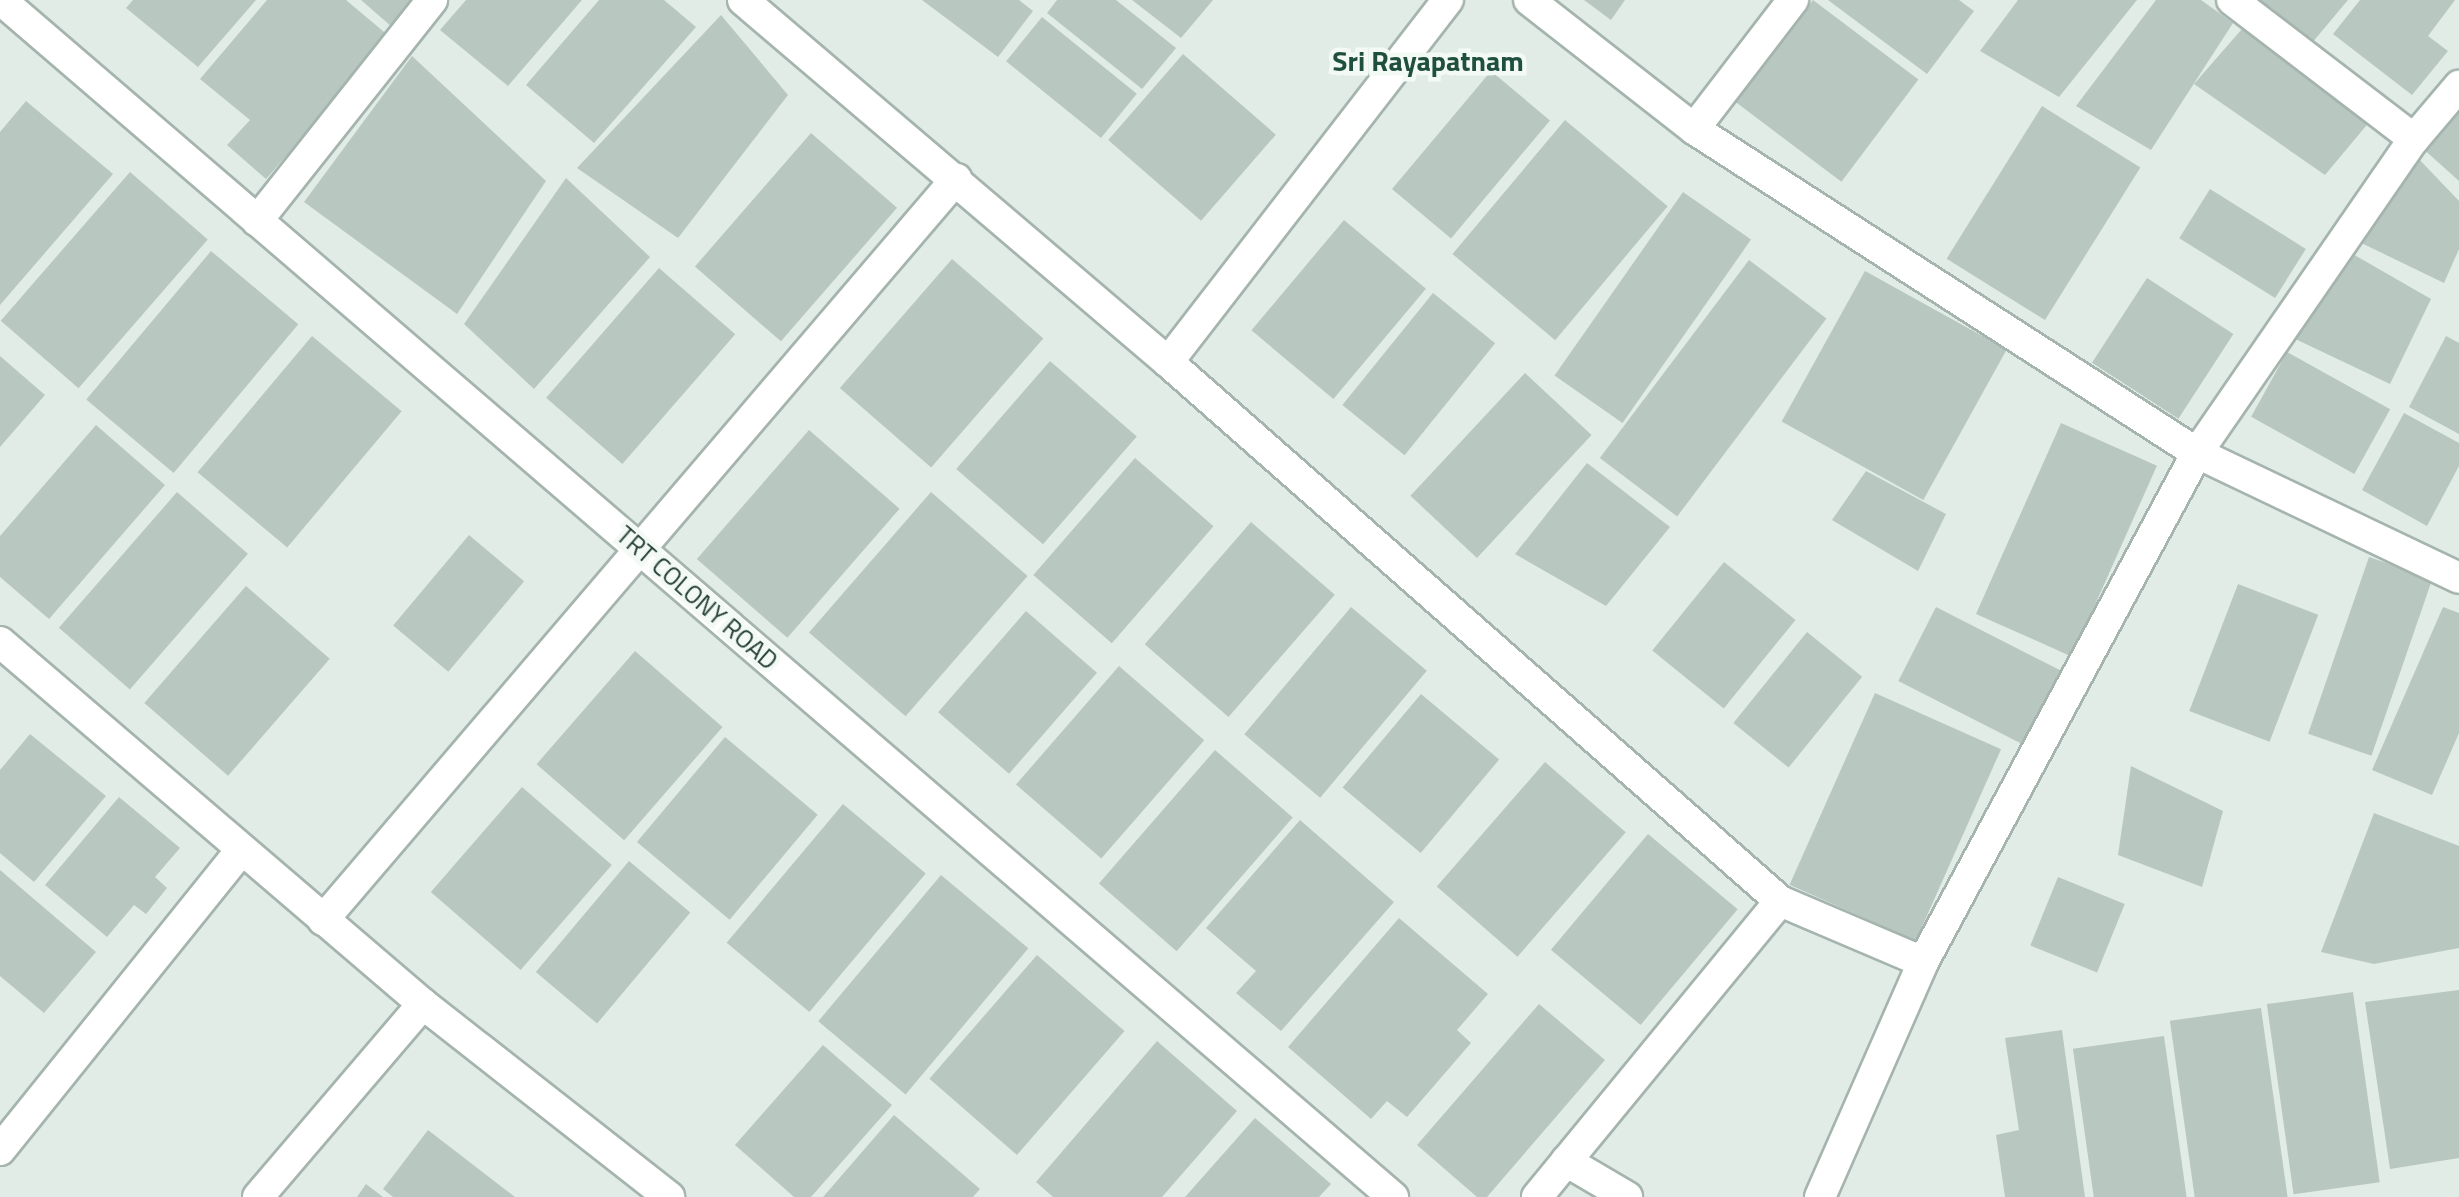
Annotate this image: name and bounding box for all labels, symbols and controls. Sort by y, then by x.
district label: Sri Rayapatnam [1332,44,1524,78]
street label: TRT COLONY ROAD [610,520,784,676]

